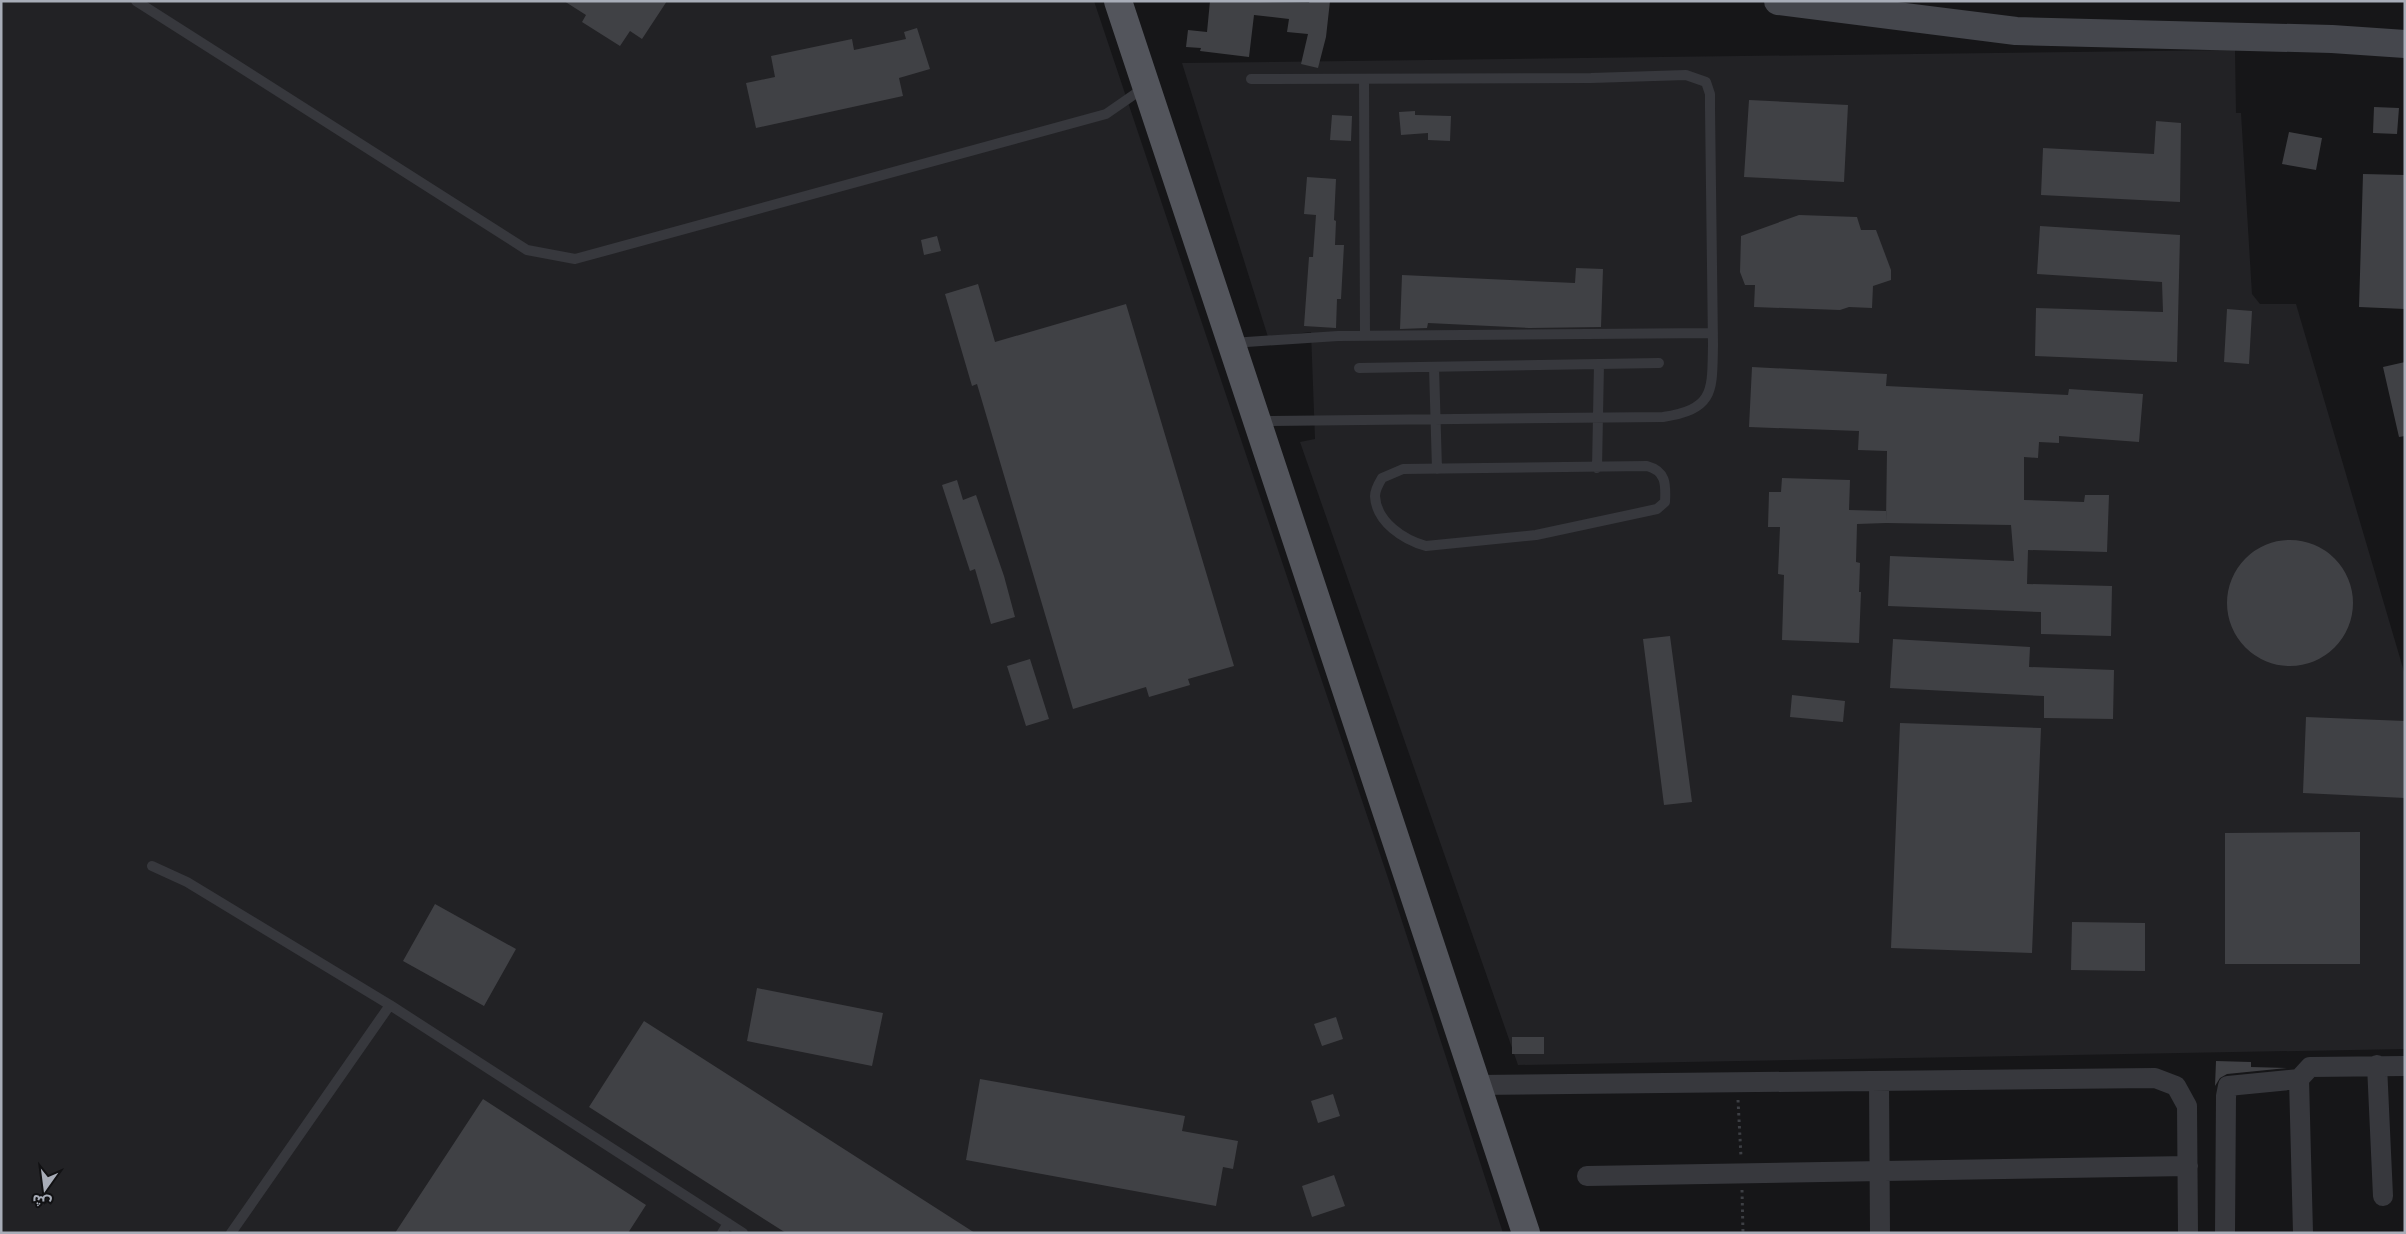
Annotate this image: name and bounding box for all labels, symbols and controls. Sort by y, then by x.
north arrow [20,1164,70,1214]
text: ش [31,1192,53,1212]

